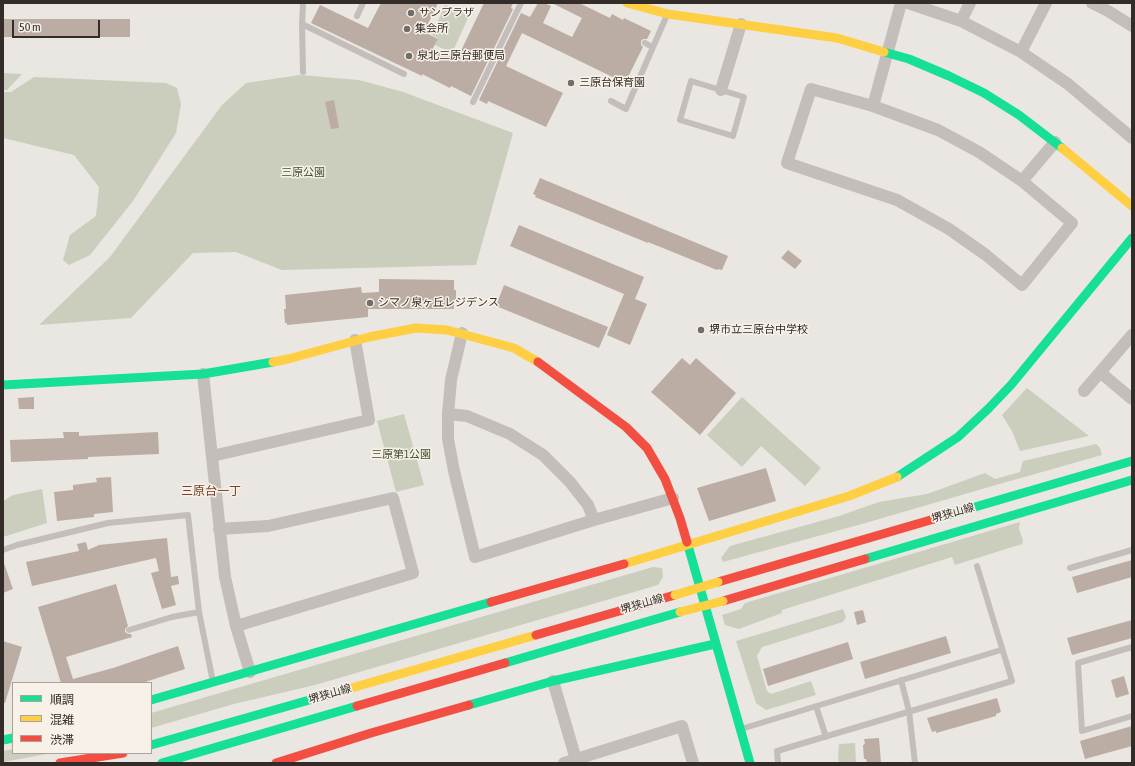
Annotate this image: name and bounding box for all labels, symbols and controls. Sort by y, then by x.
place label: サンプラザ [419,6,474,20]
marker: サンプラザ [406,8,416,18]
scale bar [14,12,102,38]
text: 50 m [19,20,41,34]
place label: 集会所 [415,22,448,36]
marker: 集会所 [402,24,412,34]
place label: 泉北三原台郵便局 [417,49,505,63]
marker: 泉北三原台郵便局 [404,51,414,61]
place label: 三原台保育園 [579,76,645,90]
marker: 三原台保育園 [566,78,576,88]
park label: 三原公園 [281,166,325,180]
place label: シマノ泉ヶ丘レジデンス [378,296,499,310]
marker: シマノ泉ヶ丘レジデンス [365,298,375,308]
place label: 堺市立三原台中学校 [709,323,808,337]
marker: 堺市立三原台中学校 [696,325,706,335]
park label: 三原第1公園 [371,448,431,462]
district label: 三原台一丁 [181,484,241,498]
street label: 堺狭山線 [930,501,976,525]
street label: 堺狭山線 [619,592,665,616]
legend [12,682,152,754]
street label: 堺狭山線 [307,682,353,706]
text: 順調 [50,693,74,707]
text: 混雑 [50,713,74,727]
text: 渋滞 [50,733,74,747]

